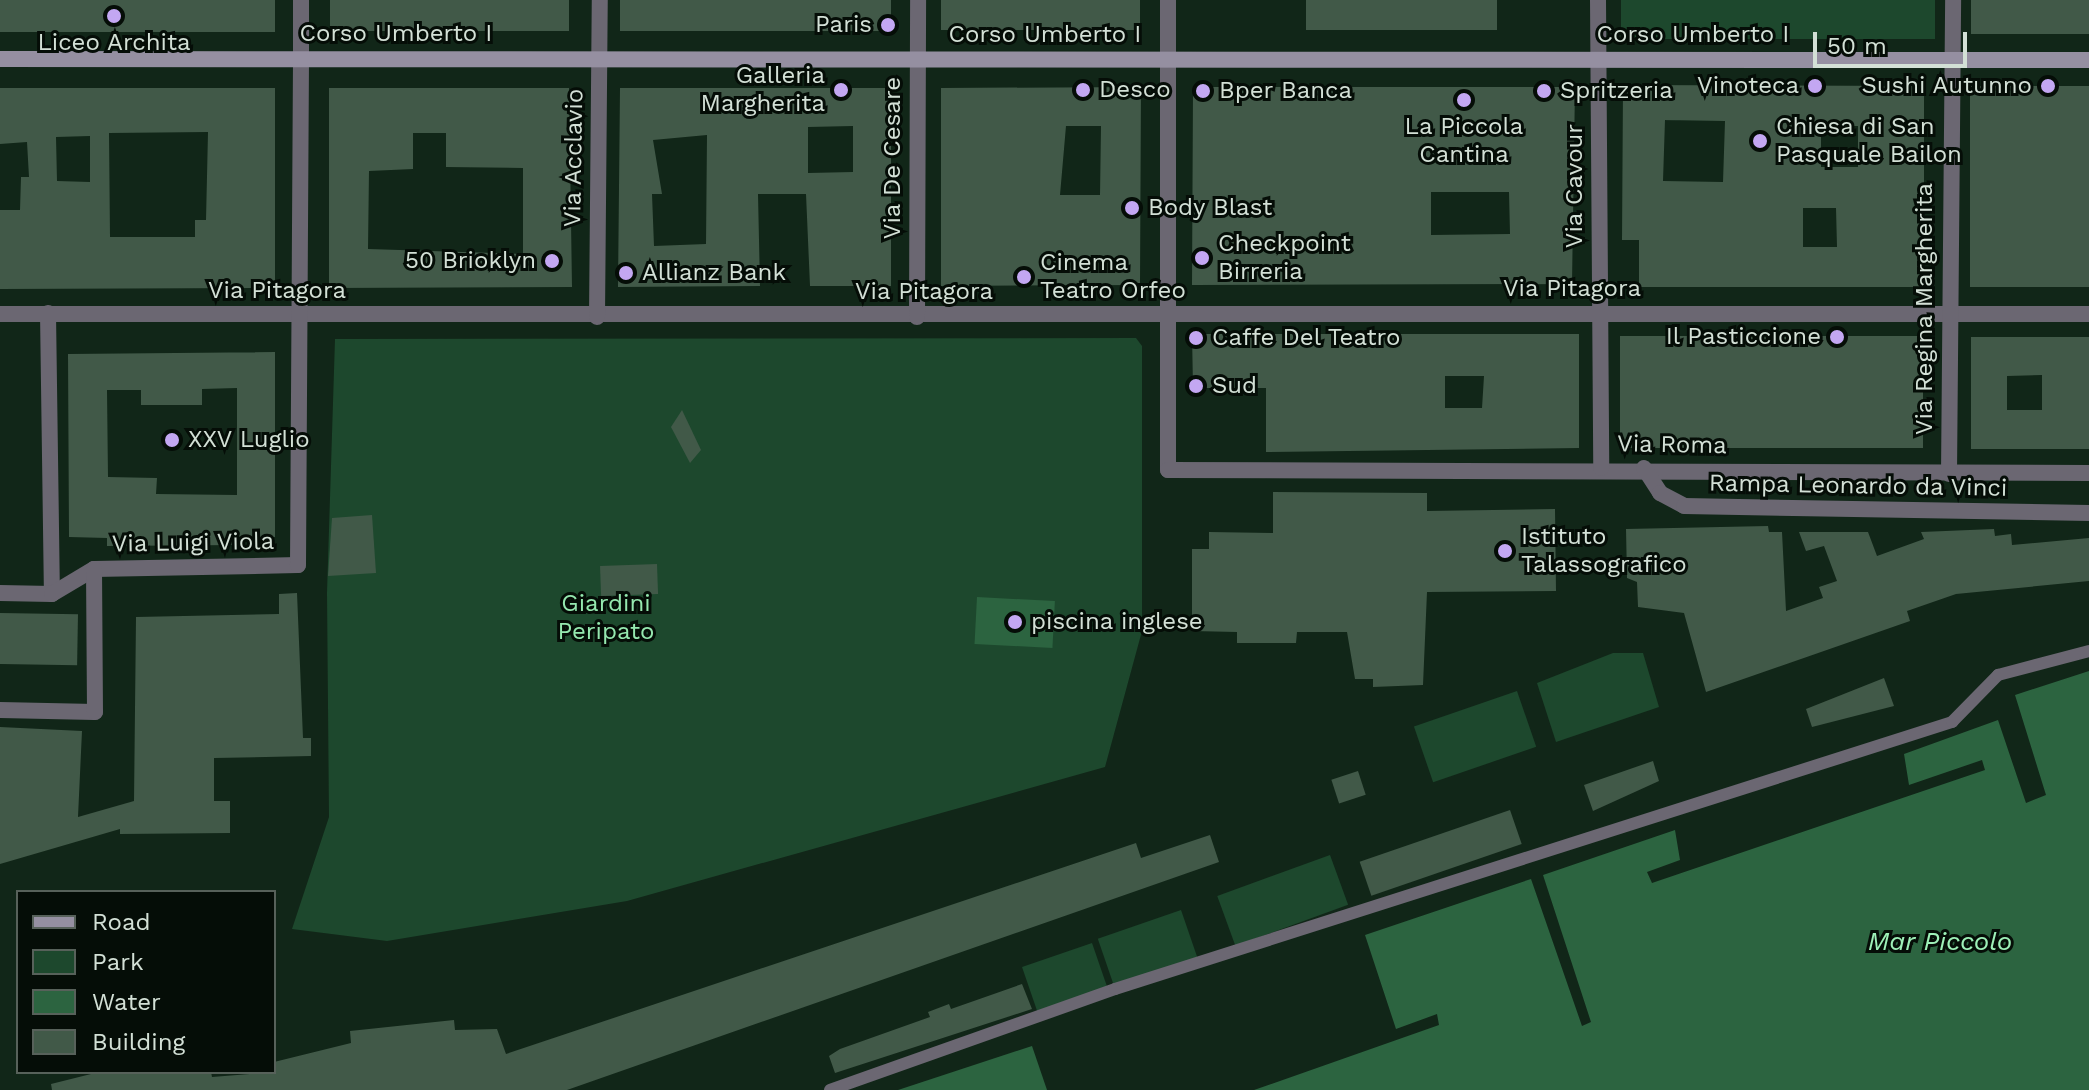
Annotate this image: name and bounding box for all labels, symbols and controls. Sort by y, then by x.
marker: Liceo Archita [105,7,123,25]
place label: Paris [815,11,872,39]
marker: Paris [879,16,897,34]
scale bar [1817,16,1971,66]
street label: Corso Umberto I [300,20,492,48]
street label: Corso Umberto I [949,21,1141,49]
street label: Corso Umberto I [1597,21,1789,49]
place label: Liceo Archita [37,29,191,57]
text: 50 m [1827,32,1887,60]
place label: Galleria Margherita [701,62,825,118]
place label: Vinoteca [1697,72,1799,100]
place label: Sushi Autunno [1860,72,2032,100]
place label: Desco [1099,76,1171,104]
street label: Via De Cesare [879,77,907,239]
place label: Bper Banca [1219,77,1353,105]
place label: Spritzeria [1560,77,1673,105]
marker: Vinoteca [1806,77,1824,95]
marker: Sushi Autunno [2039,77,2057,95]
marker: Galleria Margherita [832,81,850,99]
marker: Desco [1074,81,1092,99]
marker: Bper Banca [1194,82,1212,100]
marker: Spritzeria [1535,82,1553,100]
street label: Via Acclavio [558,88,590,228]
marker: La Piccola Cantina [1455,91,1473,109]
place label: La Piccola Cantina [1404,113,1524,169]
place label: Chiesa di San Pasquale Bailon [1776,113,1962,169]
street label: Via Cavour [1561,124,1589,248]
marker: Chiesa di San Pasquale Bailon [1751,132,1769,150]
street label: Via Regina Margherita [1911,182,1939,436]
place label: Body Blast [1148,194,1273,222]
marker: Body Blast [1123,199,1141,217]
place label: Checkpoint Birreria [1218,230,1351,286]
place label: 50 Brioklyn [405,247,536,275]
place label: Cinema Teatro Orfeo [1040,249,1186,305]
marker: Checkpoint Birreria [1193,249,1211,267]
marker: 50 Brioklyn [543,252,561,270]
place label: Allianz Bank [642,259,786,287]
marker: Allianz Bank [617,264,635,282]
marker: Cinema Teatro Orfeo [1015,268,1033,286]
street label: Via Pitagora [1503,275,1641,303]
street label: Via Pitagora [208,277,346,305]
street label: Via Pitagora [855,278,993,306]
place label: Il Pasticcione [1665,323,1821,351]
place label: Caffe Del Teatro [1212,324,1402,352]
marker: Il Pasticcione [1828,328,1846,346]
marker: Caffe Del Teatro [1187,329,1205,347]
place label: Sud [1212,372,1257,400]
marker: Sud [1187,377,1205,395]
place label: XXV Luglio [188,426,310,454]
street label: Via Roma [1617,430,1727,460]
marker: XXV Luglio [163,431,181,449]
street label: Rampa Leonardo da Vinci [1708,469,2008,503]
place label: Istituto Talassografico [1521,523,1687,579]
street label: Via Luigi Viola [111,527,275,559]
marker: Istituto Talassografico [1496,542,1514,560]
park label: Giardini Peripato [557,590,655,646]
place label: piscina inglese [1031,608,1203,636]
marker: piscina inglese [1006,613,1024,631]
legend [16,890,276,1074]
text: Road [92,908,151,936]
water label: Mar Piccolo [1867,926,2013,958]
text: Park [92,948,144,976]
text: Water [92,988,161,1016]
text: Building [92,1028,185,1056]

